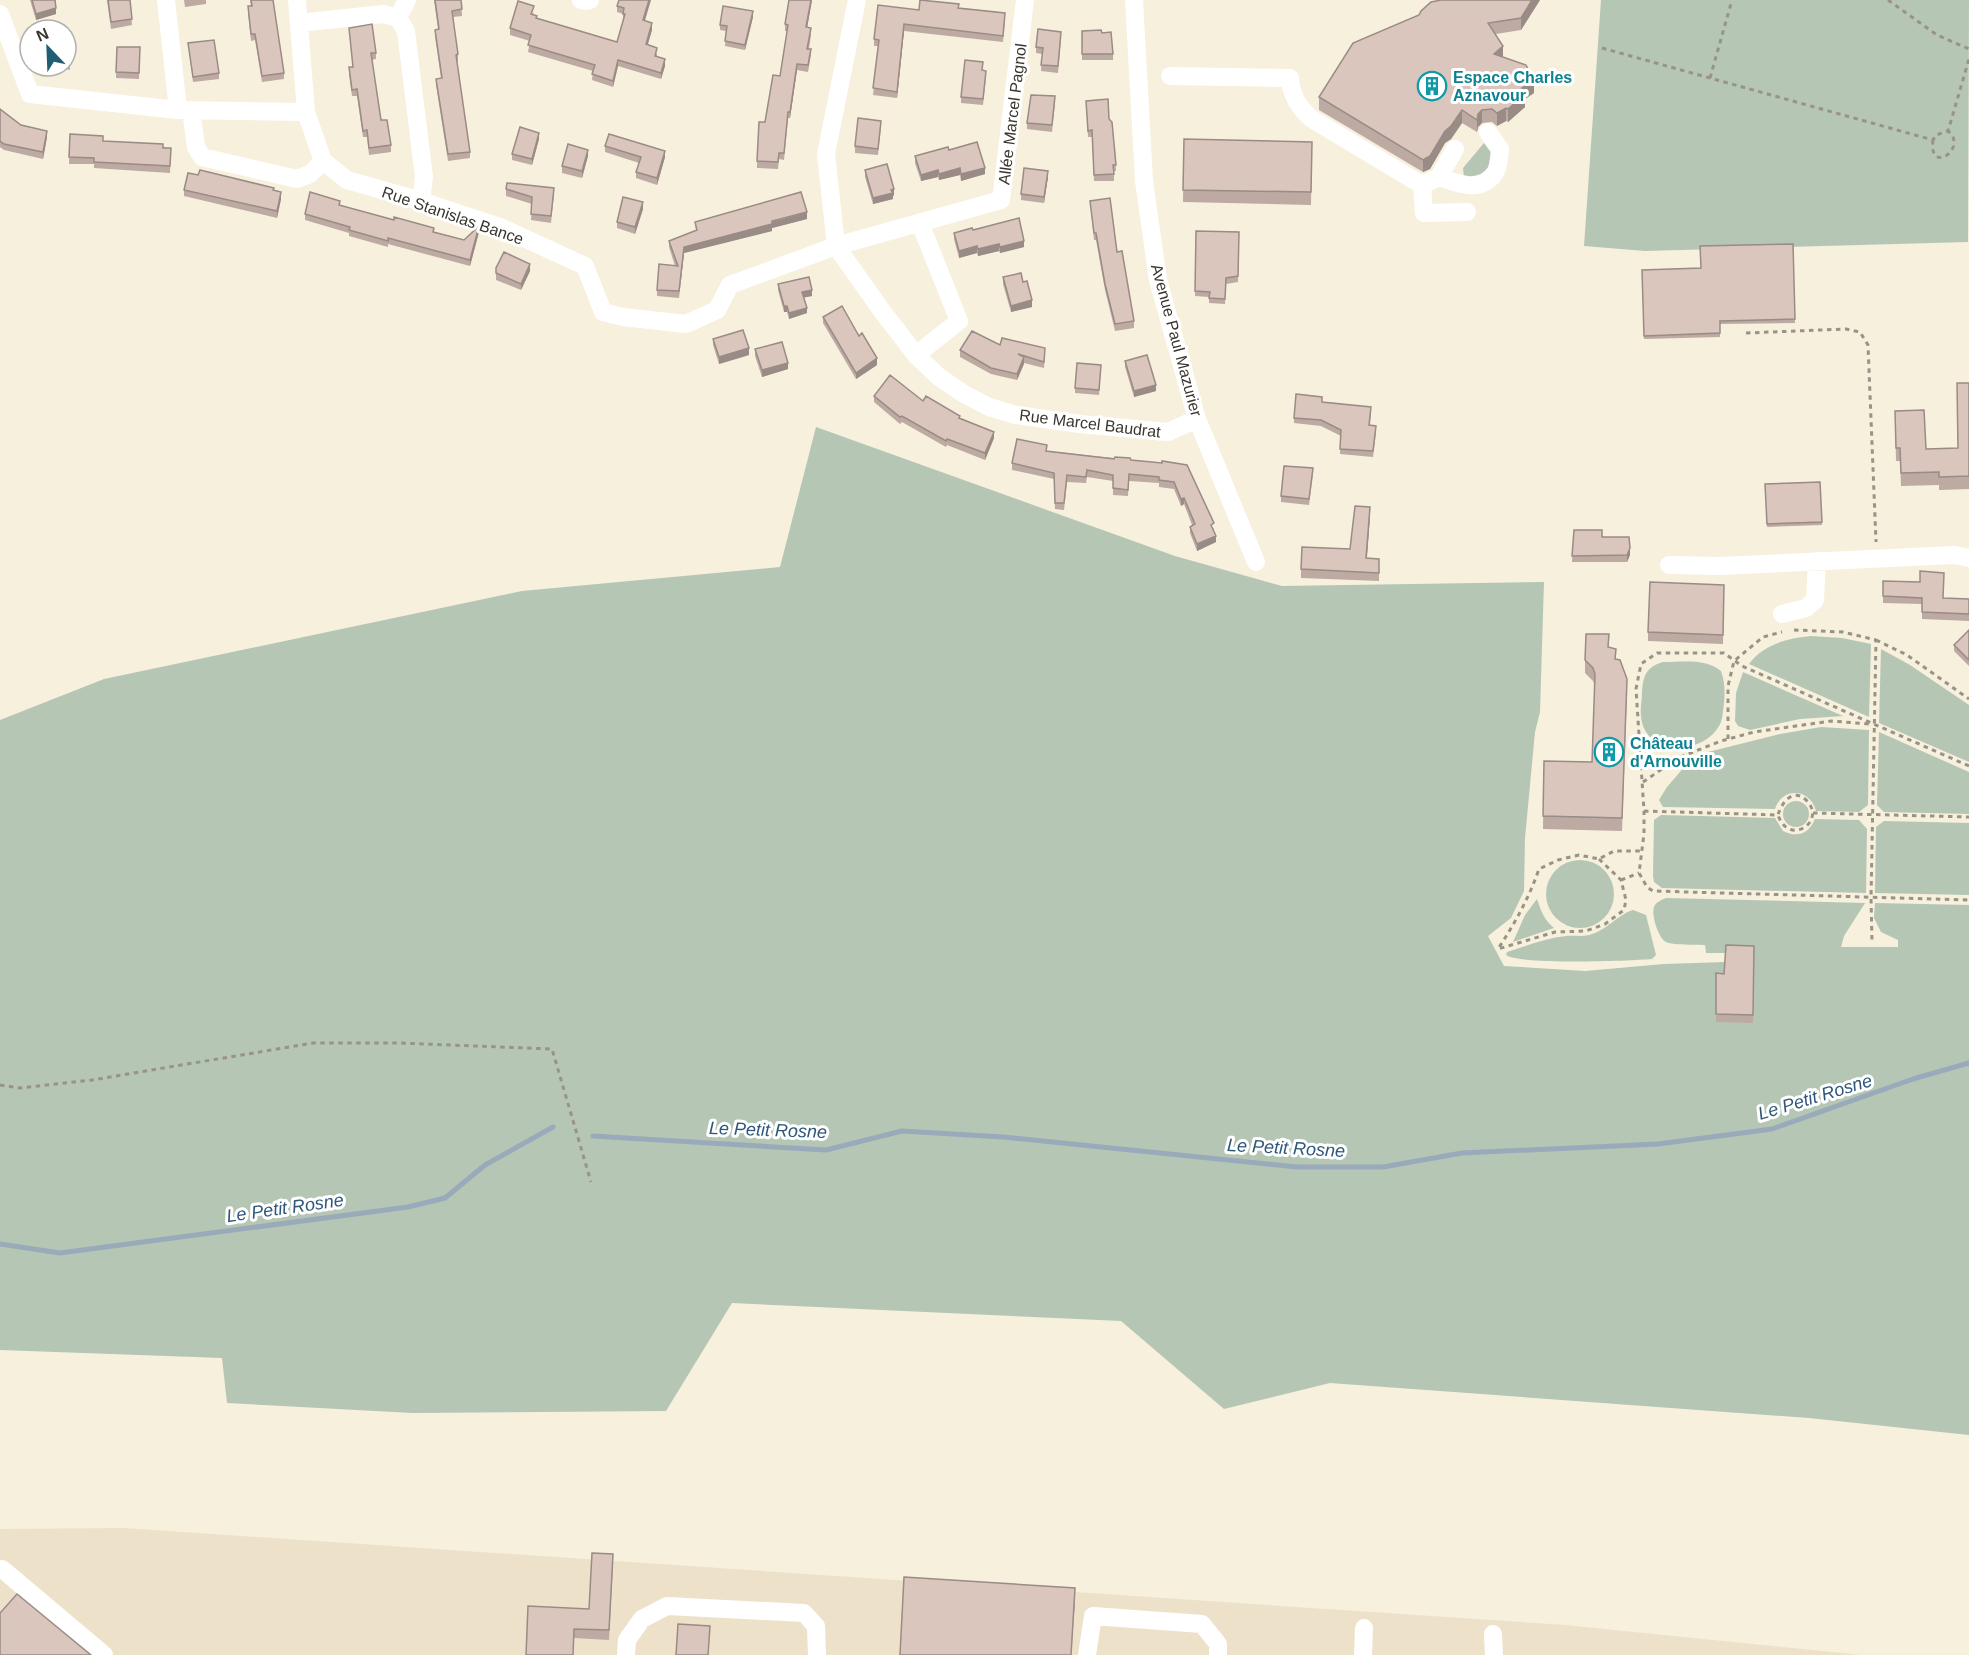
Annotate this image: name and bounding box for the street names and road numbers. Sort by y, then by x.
street label: Allée Marcel Pagnol [995,42,1030,186]
street label: Rue Stanislas Bance [380,183,526,248]
street label: Avenue Paul Mazurier [1148,262,1205,419]
street label: Rue Marcel Baudrat [1018,406,1162,441]

